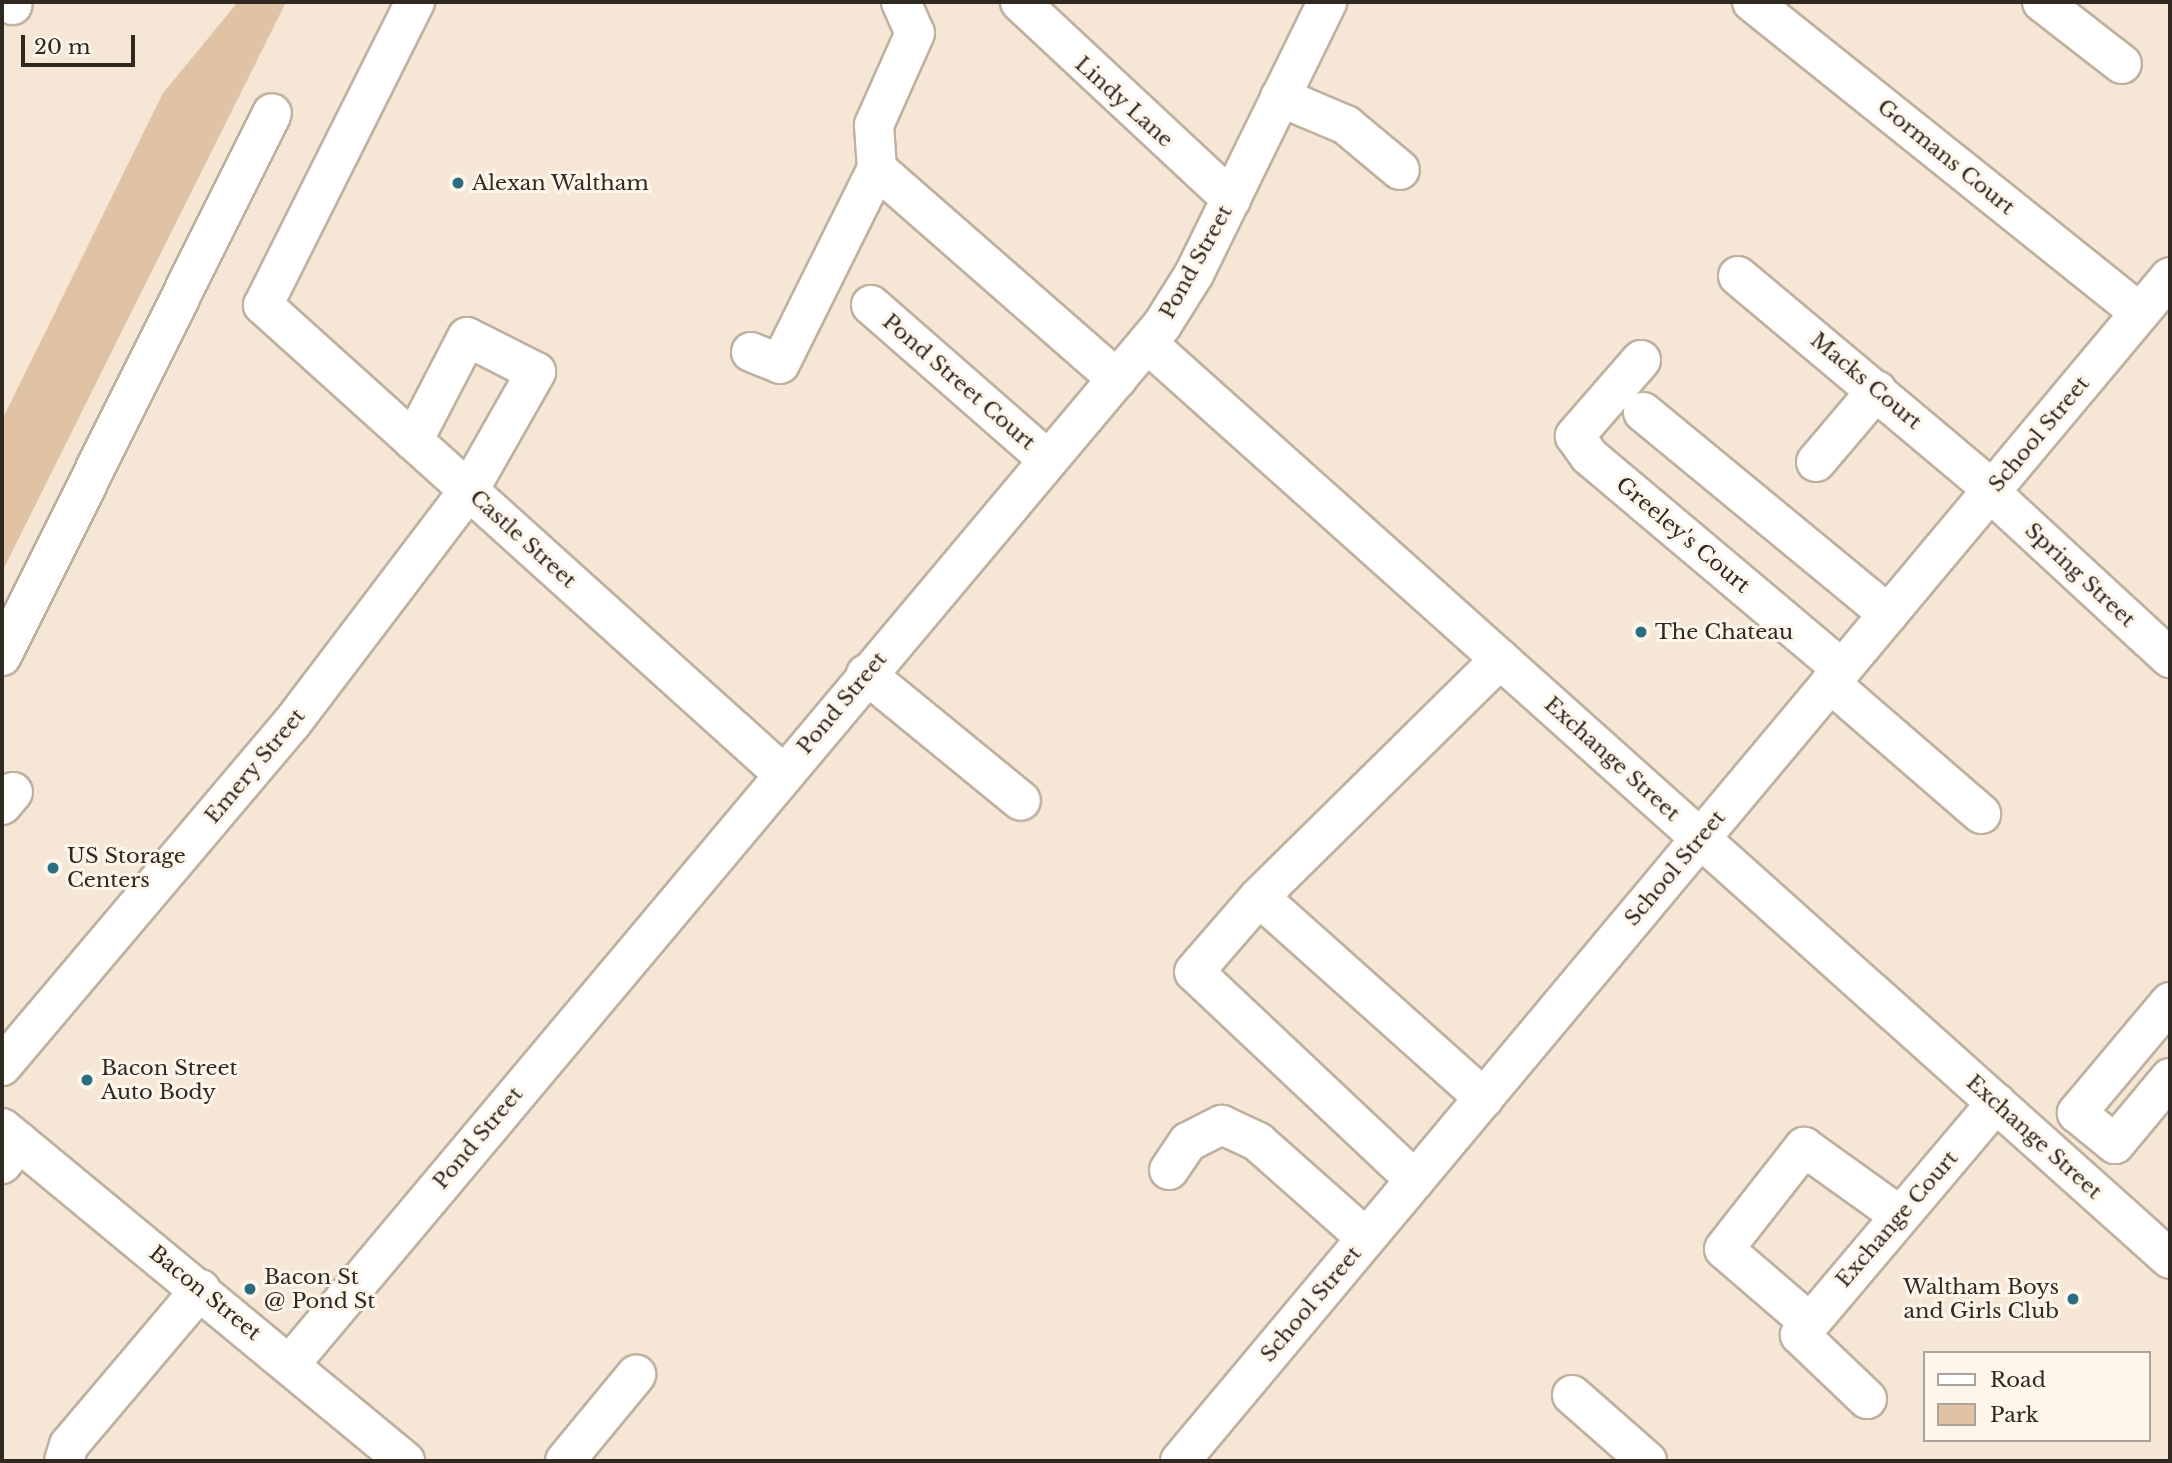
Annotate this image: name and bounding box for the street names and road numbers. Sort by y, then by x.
street label: Lindy Lane [1070,51,1178,153]
street label: Gormans Court [1872,94,2020,220]
street label: Pond Street [1155,201,1237,323]
street label: Pond Street Court [878,309,1040,455]
street label: Macks Court [1805,327,1927,435]
street label: School Street [1983,371,2095,497]
street label: Greeley's Court [1611,472,1755,598]
street label: Castle Street [465,485,581,593]
street label: Spring Street [2020,518,2140,632]
street label: Pond Street [792,647,892,759]
street label: Exchange Street [1539,692,1685,826]
street label: Emery Street [200,703,310,829]
street label: School Street [1619,805,1731,931]
street label: Exchange Street [1961,1070,2107,1204]
street label: Pond Street [428,1082,528,1194]
street label: Exchange Court [1831,1146,1963,1292]
street label: Bacon Street [144,1240,266,1346]
street label: School Street [1255,1241,1367,1367]

